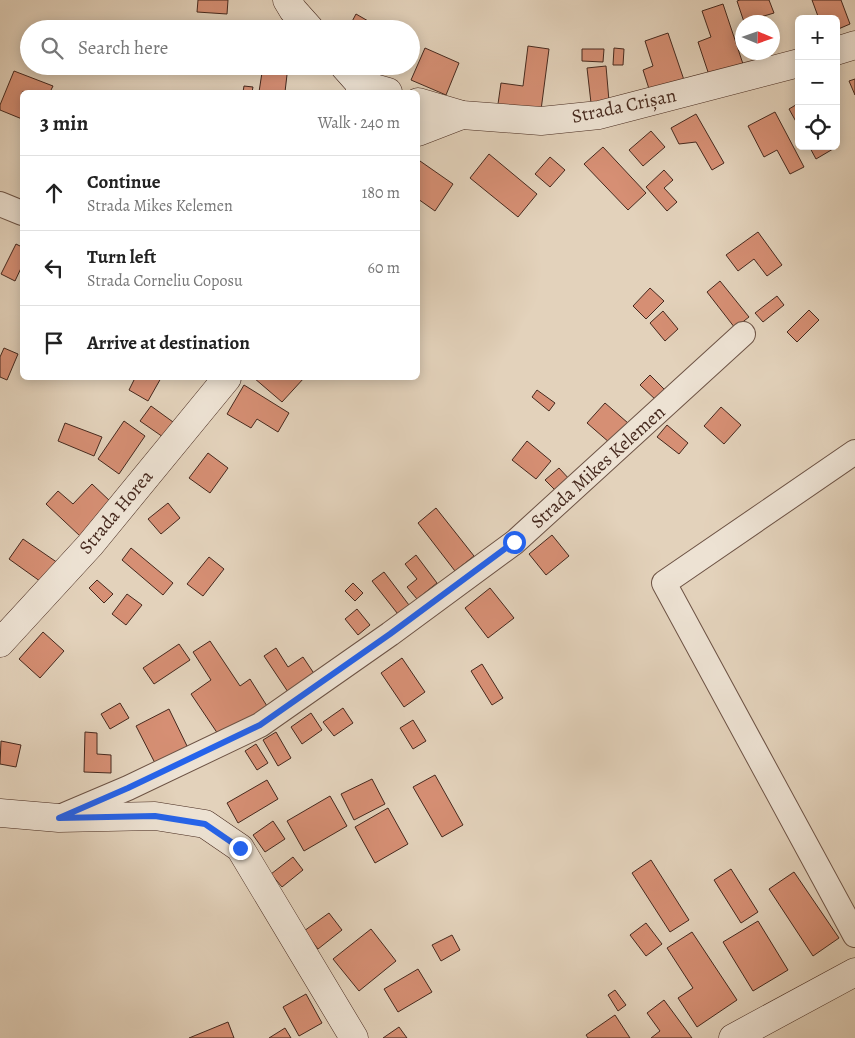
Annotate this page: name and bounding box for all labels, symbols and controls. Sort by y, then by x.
north arrow [735,15,780,60]
map controls [795,15,840,150]
button: + [795,15,840,60]
search box [20,20,420,75]
icon: search [38,34,66,62]
text: Search here [78,35,168,61]
button: − [795,60,840,105]
street label: Strada Crișan [569,82,679,130]
button: locate [795,105,840,150]
text: 3 min [40,109,88,137]
text: Walk · 240 m [318,112,400,134]
text: Continue [87,169,161,195]
icon: ahead [40,179,68,207]
text: 180 m [362,182,400,204]
text: Strada Mikes Kelemen [87,195,233,217]
text: Turn left [87,244,156,270]
icon: left [40,254,68,282]
text: 60 m [368,257,400,279]
text: Strada Corneliu Coposu [87,270,243,292]
icon: arrive [40,329,68,357]
text: Arrive at destination [87,330,250,356]
street label: Strada Mikes Kelemen [525,399,671,535]
street label: Strada Horea [73,464,159,560]
route start [503,531,526,554]
route end [229,837,252,860]

